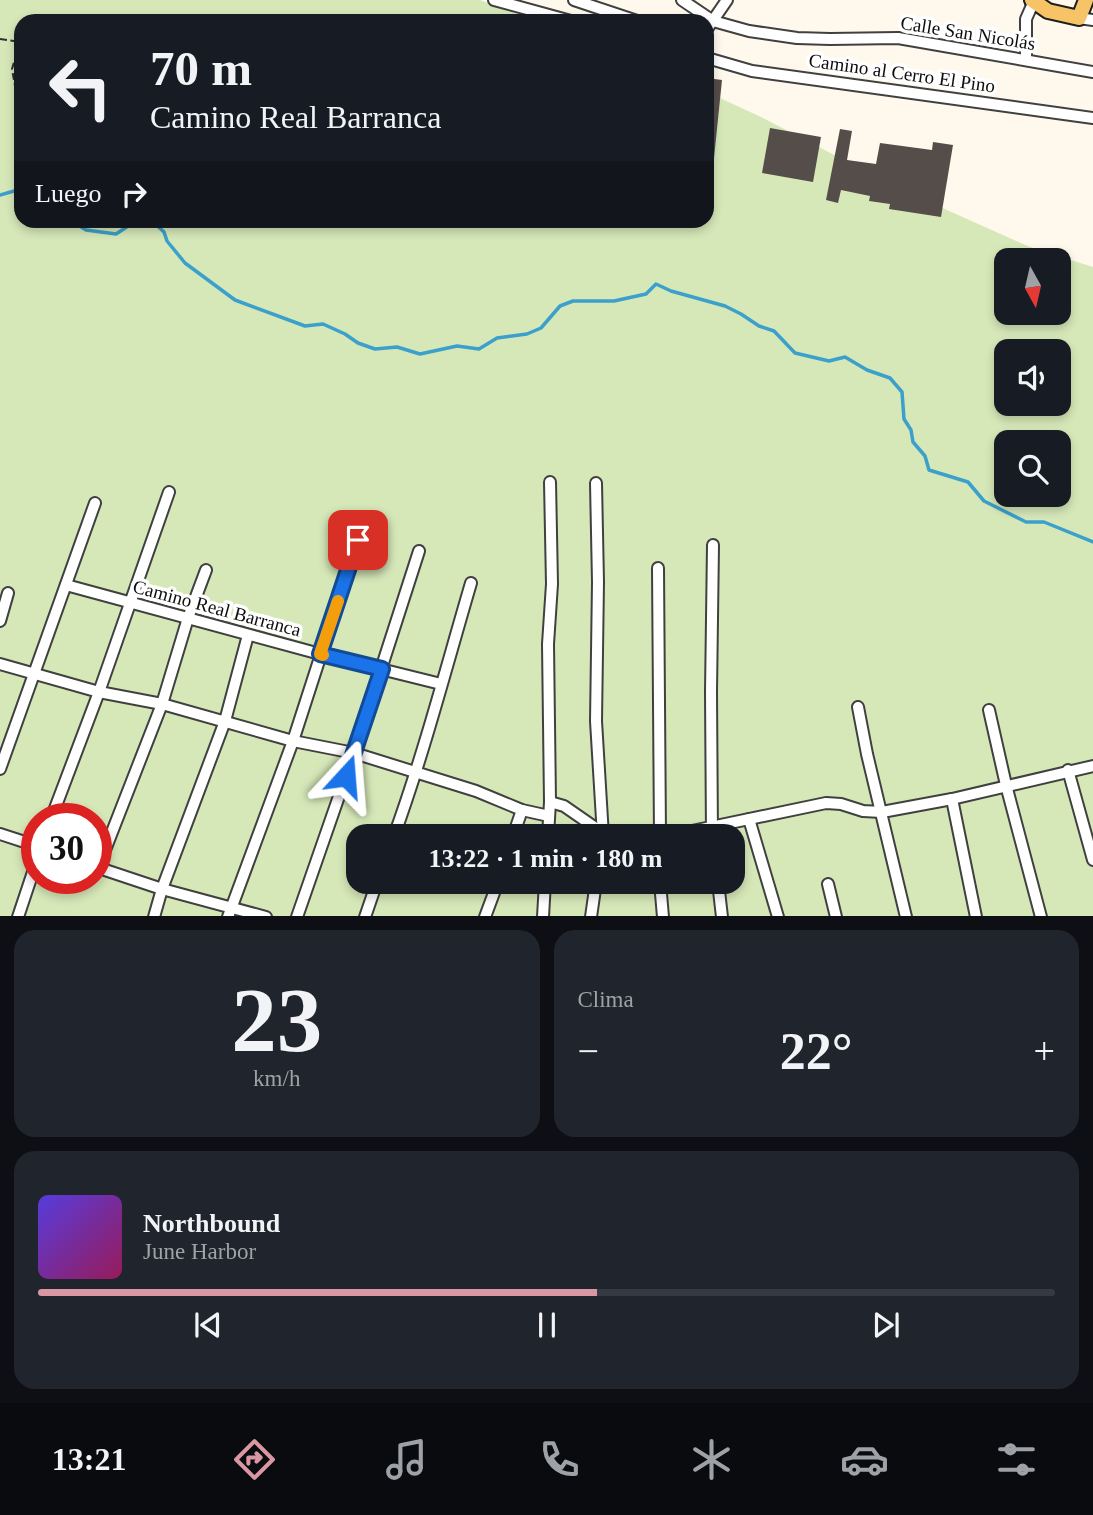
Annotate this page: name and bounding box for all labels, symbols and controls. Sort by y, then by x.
street label: Calle San Nicolás [899,12,1037,54]
text: 70 m [150,41,252,96]
icon: left [35,42,126,133]
street label: Camino al Cerro El Pino [808,50,996,96]
text: Camino Real Barranca [150,99,441,135]
icon: right [115,175,153,213]
text: Luego [35,179,101,208]
north arrow [994,248,1071,326]
map controls [994,248,1071,507]
button: sound [994,339,1071,416]
button: search [994,430,1071,507]
pin [328,510,388,570]
icon: arrive [339,521,377,559]
street label: Camino Real Barranca [131,575,304,641]
position arrow [309,739,383,813]
speed limit sign: 30 [21,803,112,894]
text: 13:22 · 1 min · 180 m [429,844,663,873]
text: 23 [231,970,322,1071]
text: Clima [578,987,634,1012]
text: 22° [780,1023,853,1080]
text: − [578,1030,599,1072]
text: + [1034,1030,1055,1072]
text: km/h [253,1066,300,1091]
text: Northbound [143,1209,280,1238]
text: June Harbor [143,1239,256,1264]
icon: previous [189,1306,227,1344]
icon: pause [528,1306,566,1344]
icon: next [867,1306,905,1344]
icon: directions [230,1435,279,1484]
icon: music [382,1435,431,1484]
icon: phone [535,1435,584,1484]
icon: climate [687,1435,736,1484]
icon: car [840,1435,889,1484]
icon: filters [992,1435,1041,1484]
text: 13:21 [52,1441,126,1477]

